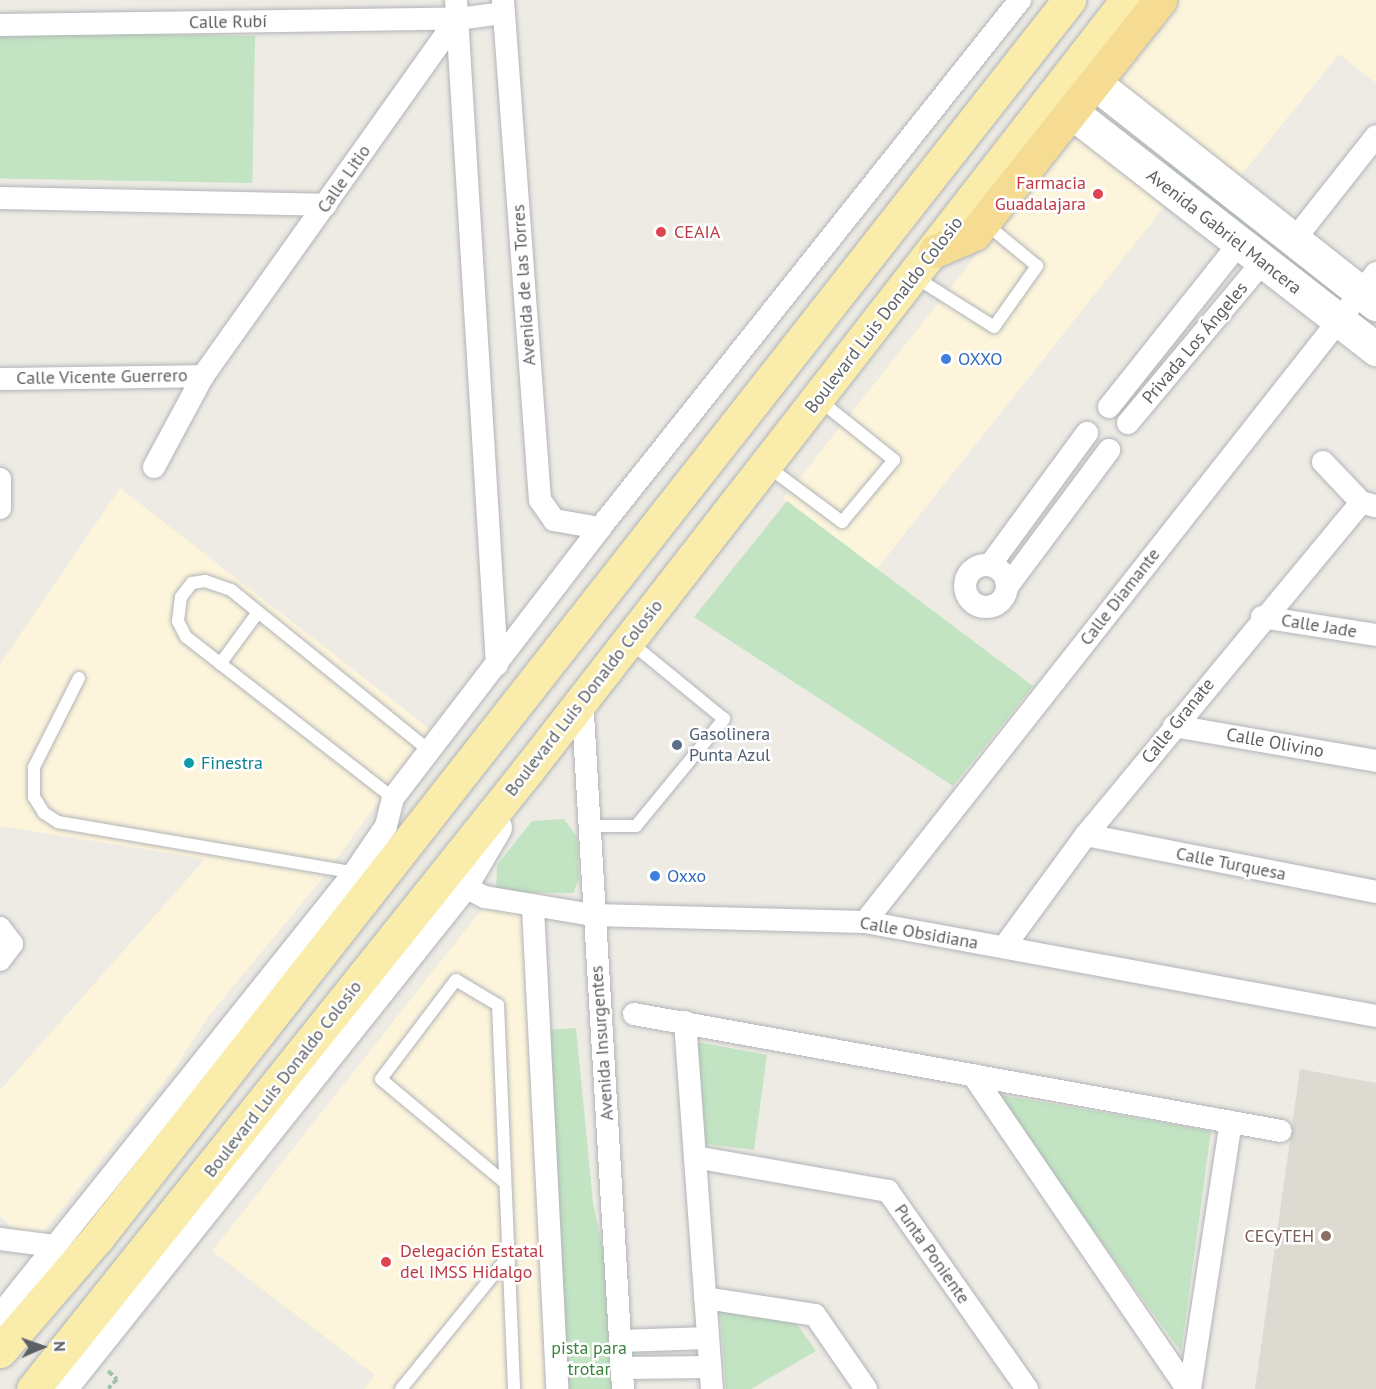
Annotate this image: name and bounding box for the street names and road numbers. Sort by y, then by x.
street label: Calle Rubí [189,11,267,33]
street label: Calle Litio [313,141,375,217]
street label: Avenida Gabriel Mancera [1142,165,1306,299]
street label: Avenida de las Torres [508,203,540,367]
street label: Boulevard Luis Donaldo Colosio [800,212,968,418]
street label: Privada Los Ángeles [1138,278,1252,408]
street label: Calle Vicente Guerrero [16,365,188,389]
street label: Calle Diamante [1075,544,1165,650]
street label: Boulevard Luis Donaldo Colosio [500,595,668,801]
street label: Calle Jade [1280,609,1358,643]
street label: Calle Granate [1137,674,1219,768]
street label: Calle Olivino [1225,724,1325,762]
street label: Calle Turquesa [1174,843,1288,885]
street label: Calle Obsidiana [858,912,980,954]
street label: Avenida Insurgentes [586,965,618,1121]
street label: Boulevard Luis Donaldo Colosio [199,976,367,1182]
street label: Punta Poniente [890,1200,974,1308]

